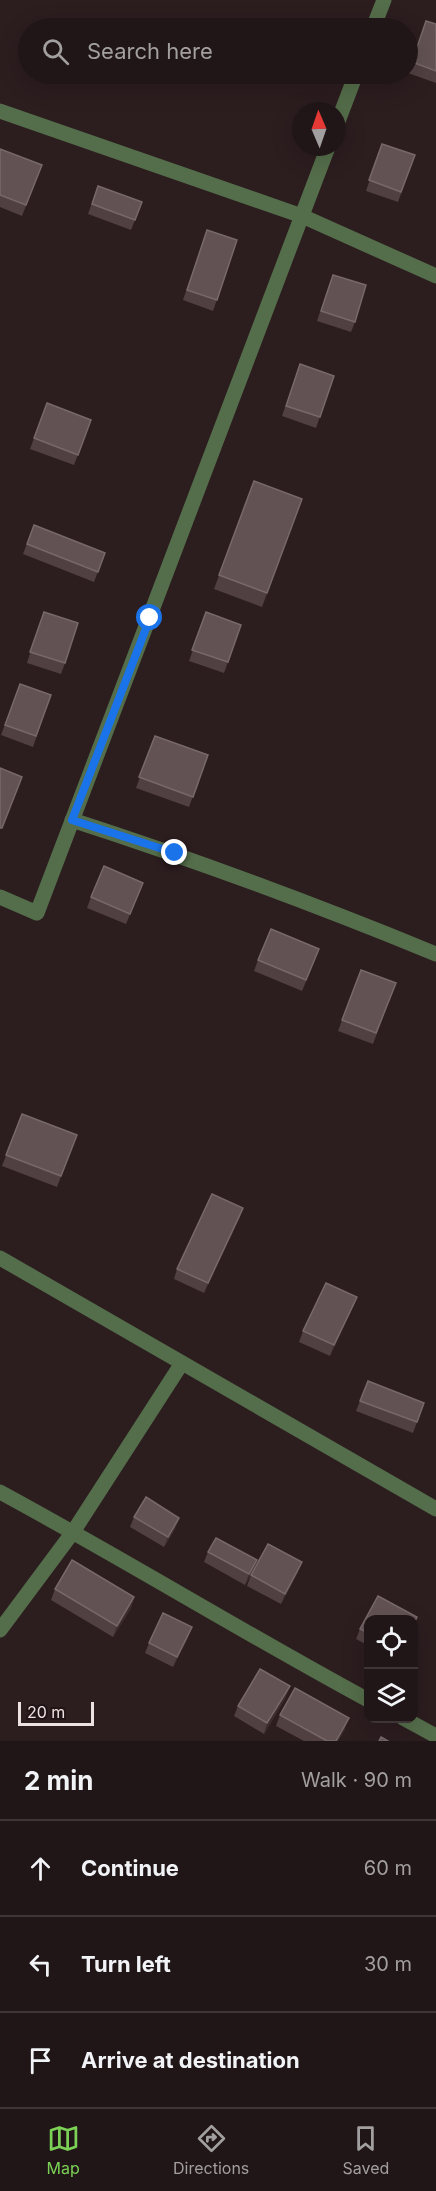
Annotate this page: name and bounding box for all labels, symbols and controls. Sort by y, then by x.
search box [18,18,418,84]
icon: search [39,35,72,68]
text: Search here [87,38,213,64]
north arrow [292,102,346,156]
route start [136,604,162,630]
route end [161,839,187,865]
map controls [364,1615,418,1723]
button: locate [364,1615,418,1669]
button: layers [364,1669,418,1723]
scale bar [18,1699,94,1726]
text: 20 m [27,1702,65,1722]
text: 2 min [24,1765,94,1796]
text: Walk · 90 m [301,1768,412,1792]
icon: ahead [24,1852,57,1885]
text: Continue [81,1855,179,1881]
text: 60 m [364,1856,412,1880]
icon: left [24,1948,57,1981]
text: Turn left [81,1951,171,1977]
text: 30 m [364,1952,412,1976]
icon: arrive [24,2044,57,2077]
text: Arrive at destination [81,2047,300,2073]
tab: Map [47,2122,80,2178]
tab: Directions [173,2122,249,2178]
tab: Saved [343,2122,389,2178]

